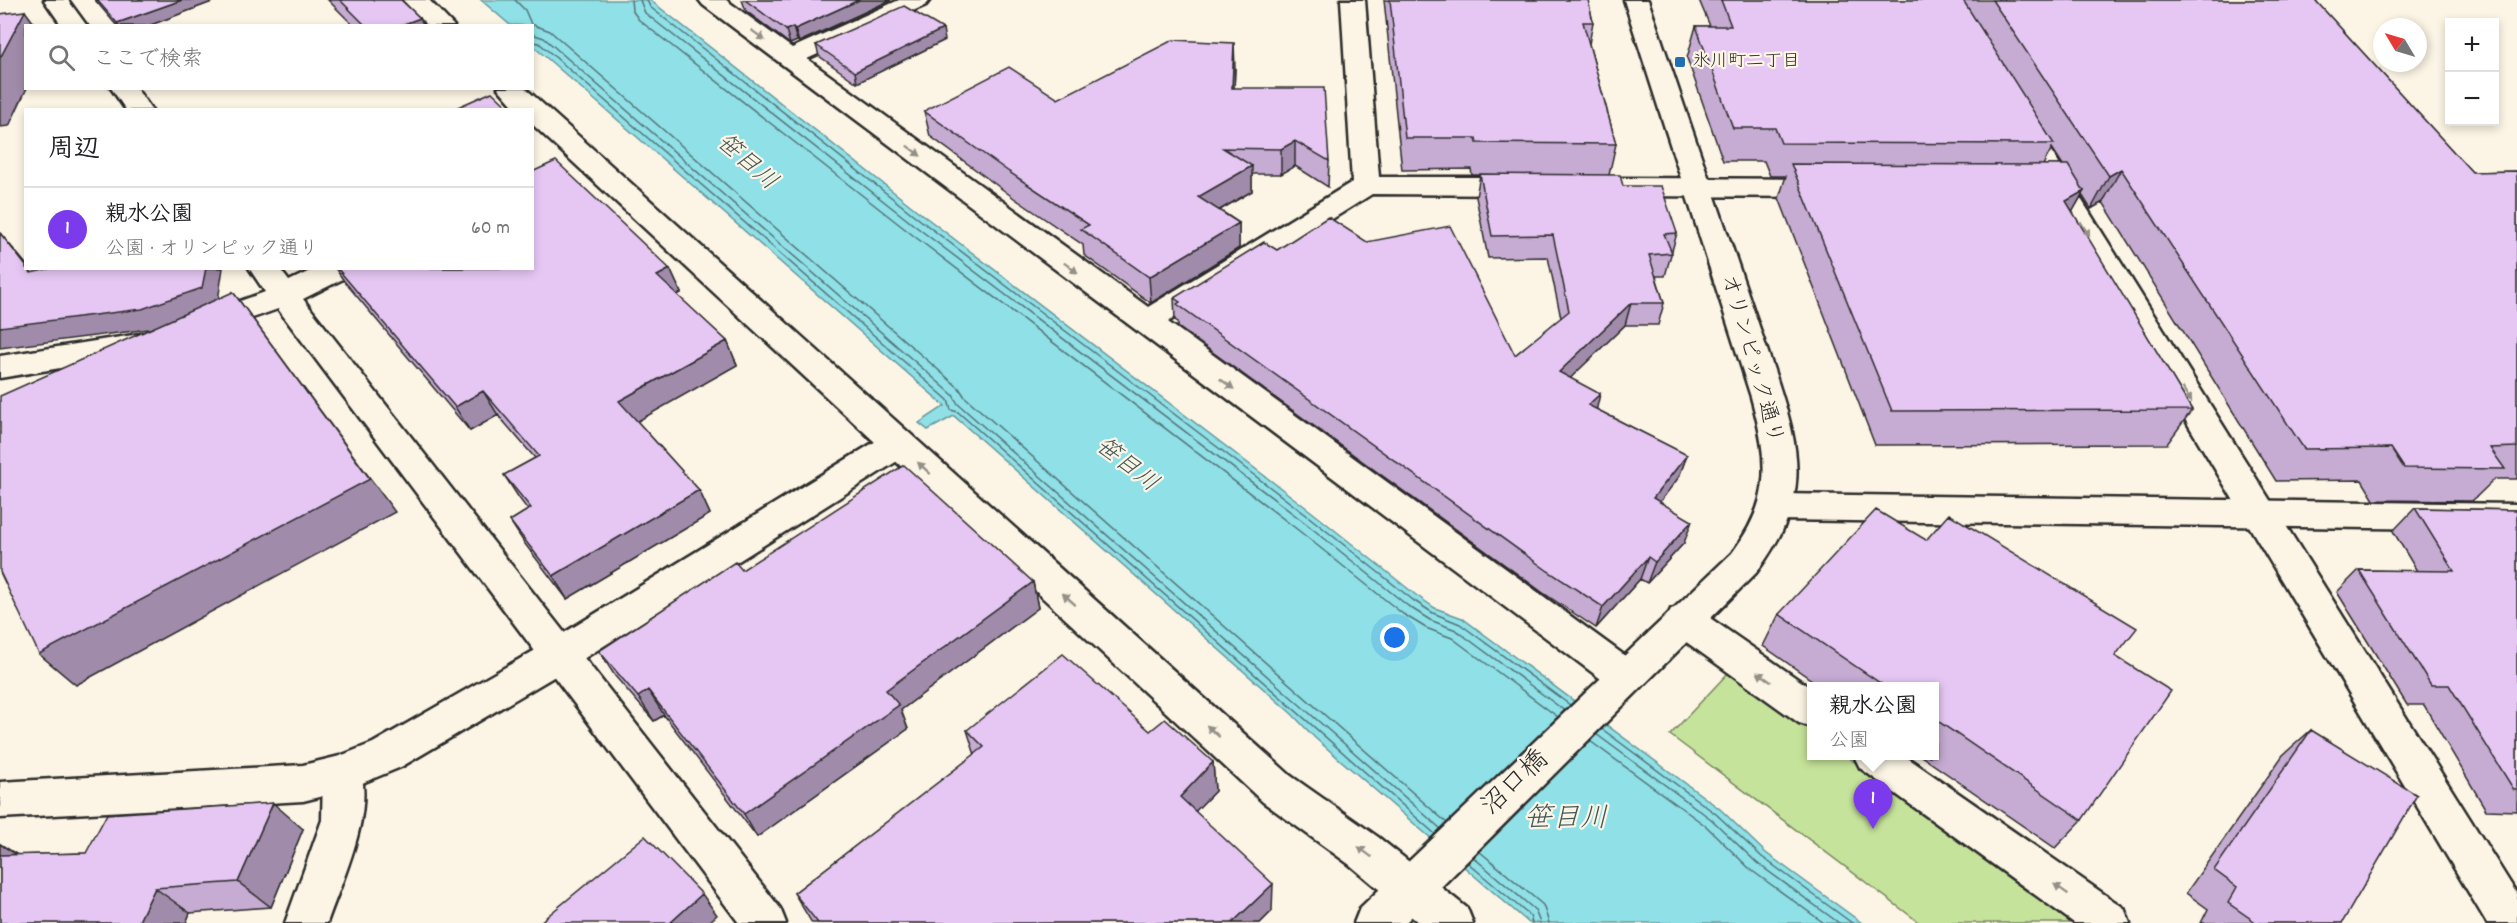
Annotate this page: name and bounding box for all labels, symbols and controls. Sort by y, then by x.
north arrow [2373,18,2427,72]
map controls [2445,18,2499,126]
button: + [2445,18,2499,72]
search box [24,24,534,90]
one-way arrow [749,29,765,41]
icon: search [45,41,78,74]
text: ここで検索 [93,45,203,76]
place label: 氷川町二丁目 [1692,50,1800,75]
marker: 氷川町二丁目 [1673,55,1687,69]
button: − [2445,72,2499,126]
water label: 笹目川 [708,127,784,199]
text: 周辺 [48,132,100,169]
one-way arrow [907,145,922,157]
text: 親水公園 [105,200,193,231]
text: 1 [65,215,70,243]
text: 60 m [471,215,510,243]
one-way arrow [2079,221,2090,237]
text: 公園 · オリンピック通り [105,236,319,264]
one-way arrow [1062,262,1078,274]
street label: オリンピック通り [1712,270,1790,448]
one-way arrow [1219,378,1235,390]
one-way arrow [2182,387,2193,403]
water label: 笹目川 [1087,430,1165,502]
one-way arrow [917,461,932,475]
one-way arrow [1061,592,1076,606]
your location [1380,623,1409,652]
one-way arrow [1756,671,1772,683]
popup [1807,682,1939,760]
text: 親水公園 [1829,692,1917,723]
one-way arrow [1206,725,1221,738]
text: 公園 [1829,728,1869,756]
street label: 沼口橋 [1473,742,1559,826]
pin: 1 [1854,780,1892,829]
water label: 笹目川 [1524,801,1608,841]
one-way arrow [1357,845,1373,858]
one-way arrow [2054,883,2070,895]

